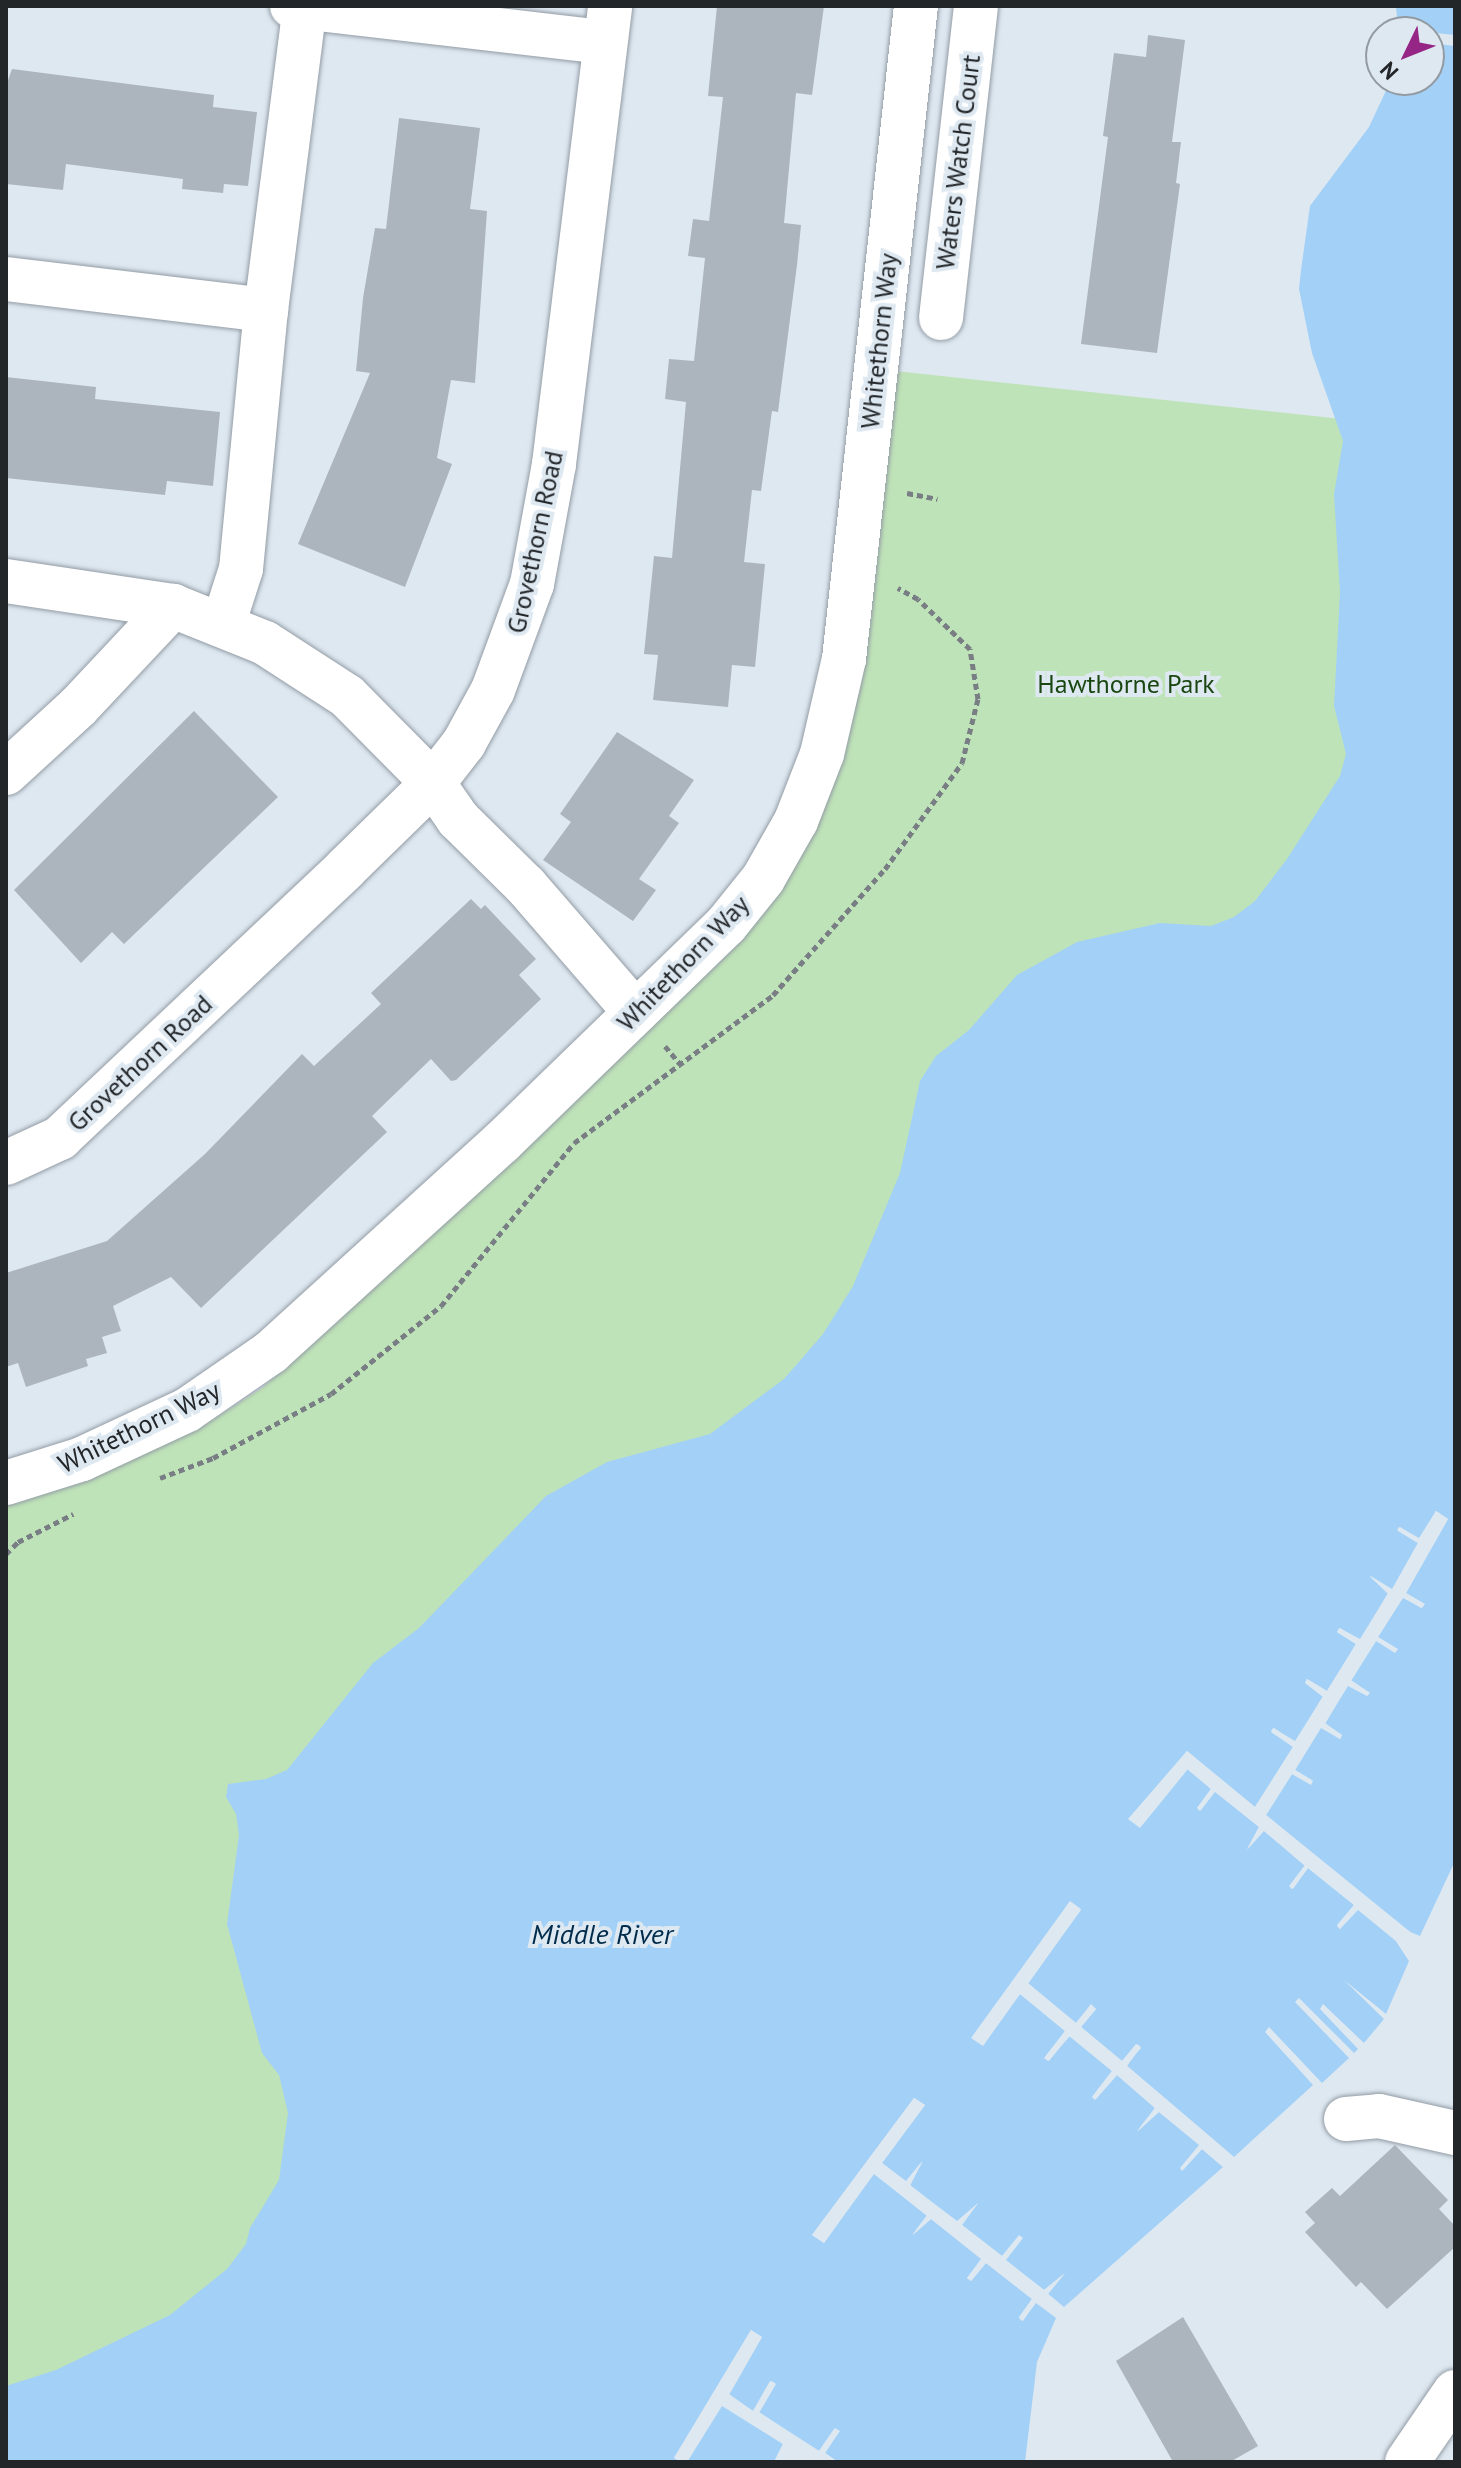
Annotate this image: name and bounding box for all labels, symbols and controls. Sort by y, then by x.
north arrow [1365,16,1445,96]
street label: Waters Watch Court [929,52,987,272]
text: N [1374,56,1404,86]
street label: Whitethorn Way [854,251,904,431]
street label: Grovethorn Road [500,448,570,636]
park label: Hawthorne Park [1037,668,1215,700]
street label: Whitethorn Way [610,889,756,1037]
street label: Grovethorn Road [61,988,219,1138]
street label: Whitethorn Way [53,1374,225,1480]
water label: Middle River [531,1917,673,1951]

